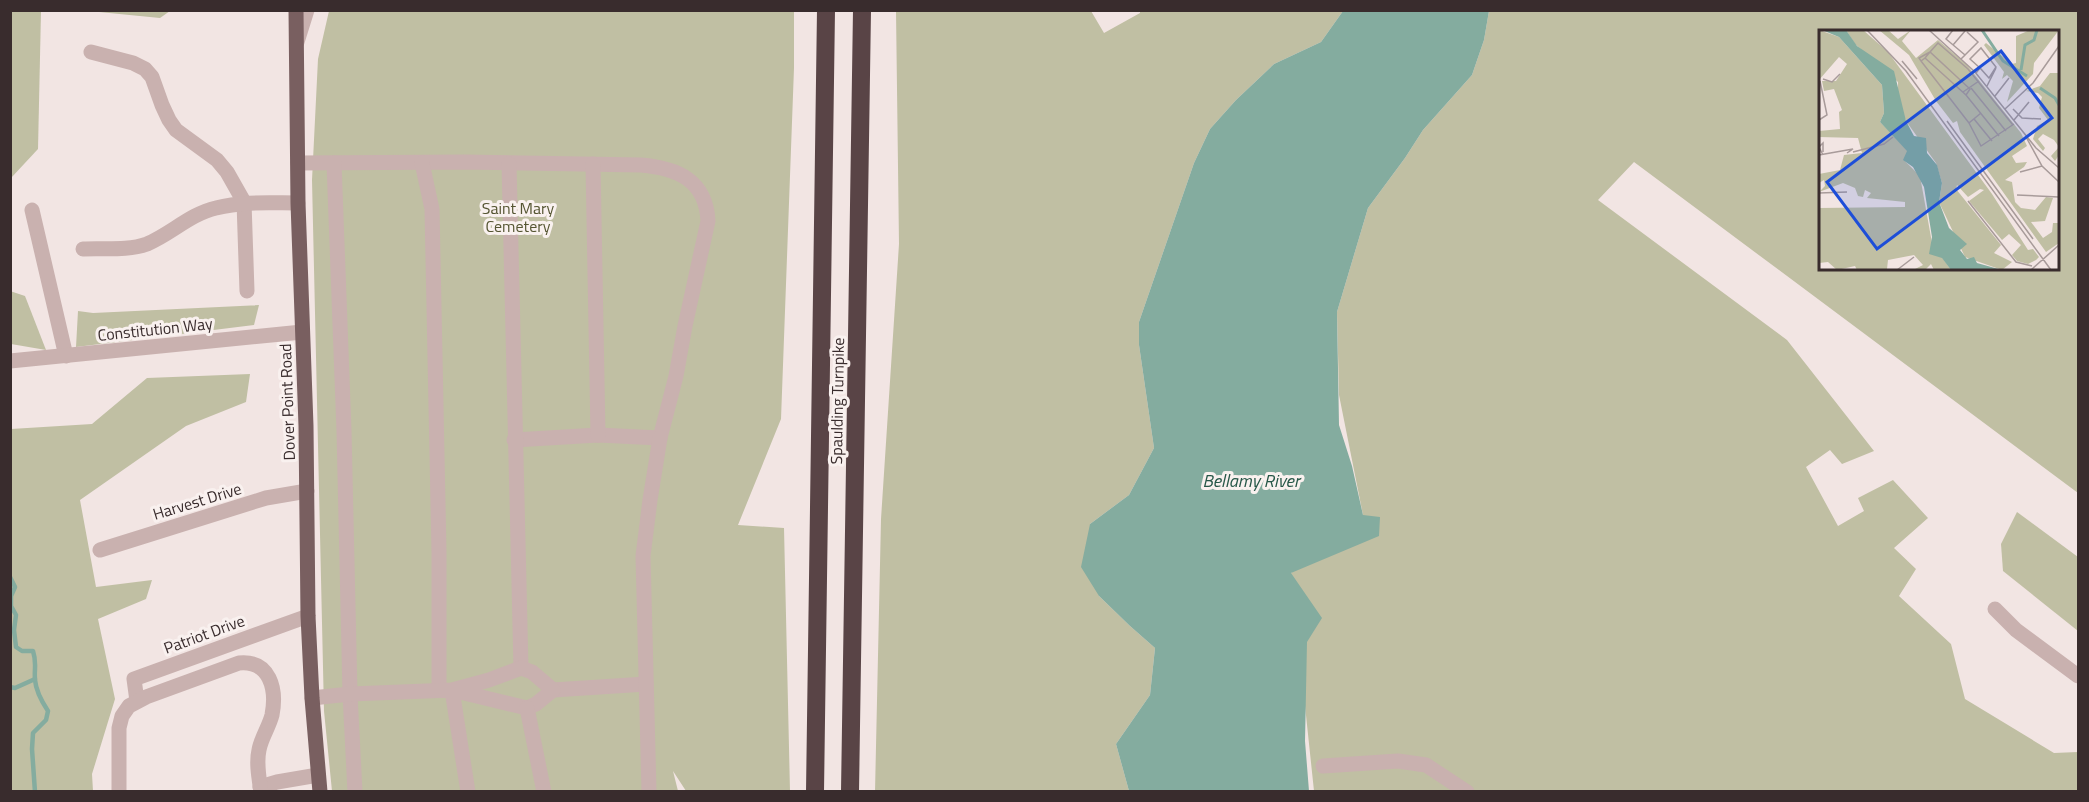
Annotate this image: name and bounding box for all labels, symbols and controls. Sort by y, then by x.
inset map [1819,30,2059,270]
park label: Saint Mary Cemetery [482,196,555,238]
street label: Constitution Way [96,311,214,347]
street label: Spaulding Turnpike [824,337,850,465]
street label: Dover Point Road [273,343,301,461]
water label: Bellamy River [1202,467,1302,494]
street label: Harvest Drive [150,476,244,526]
street label: Patriot Drive [160,608,248,660]

